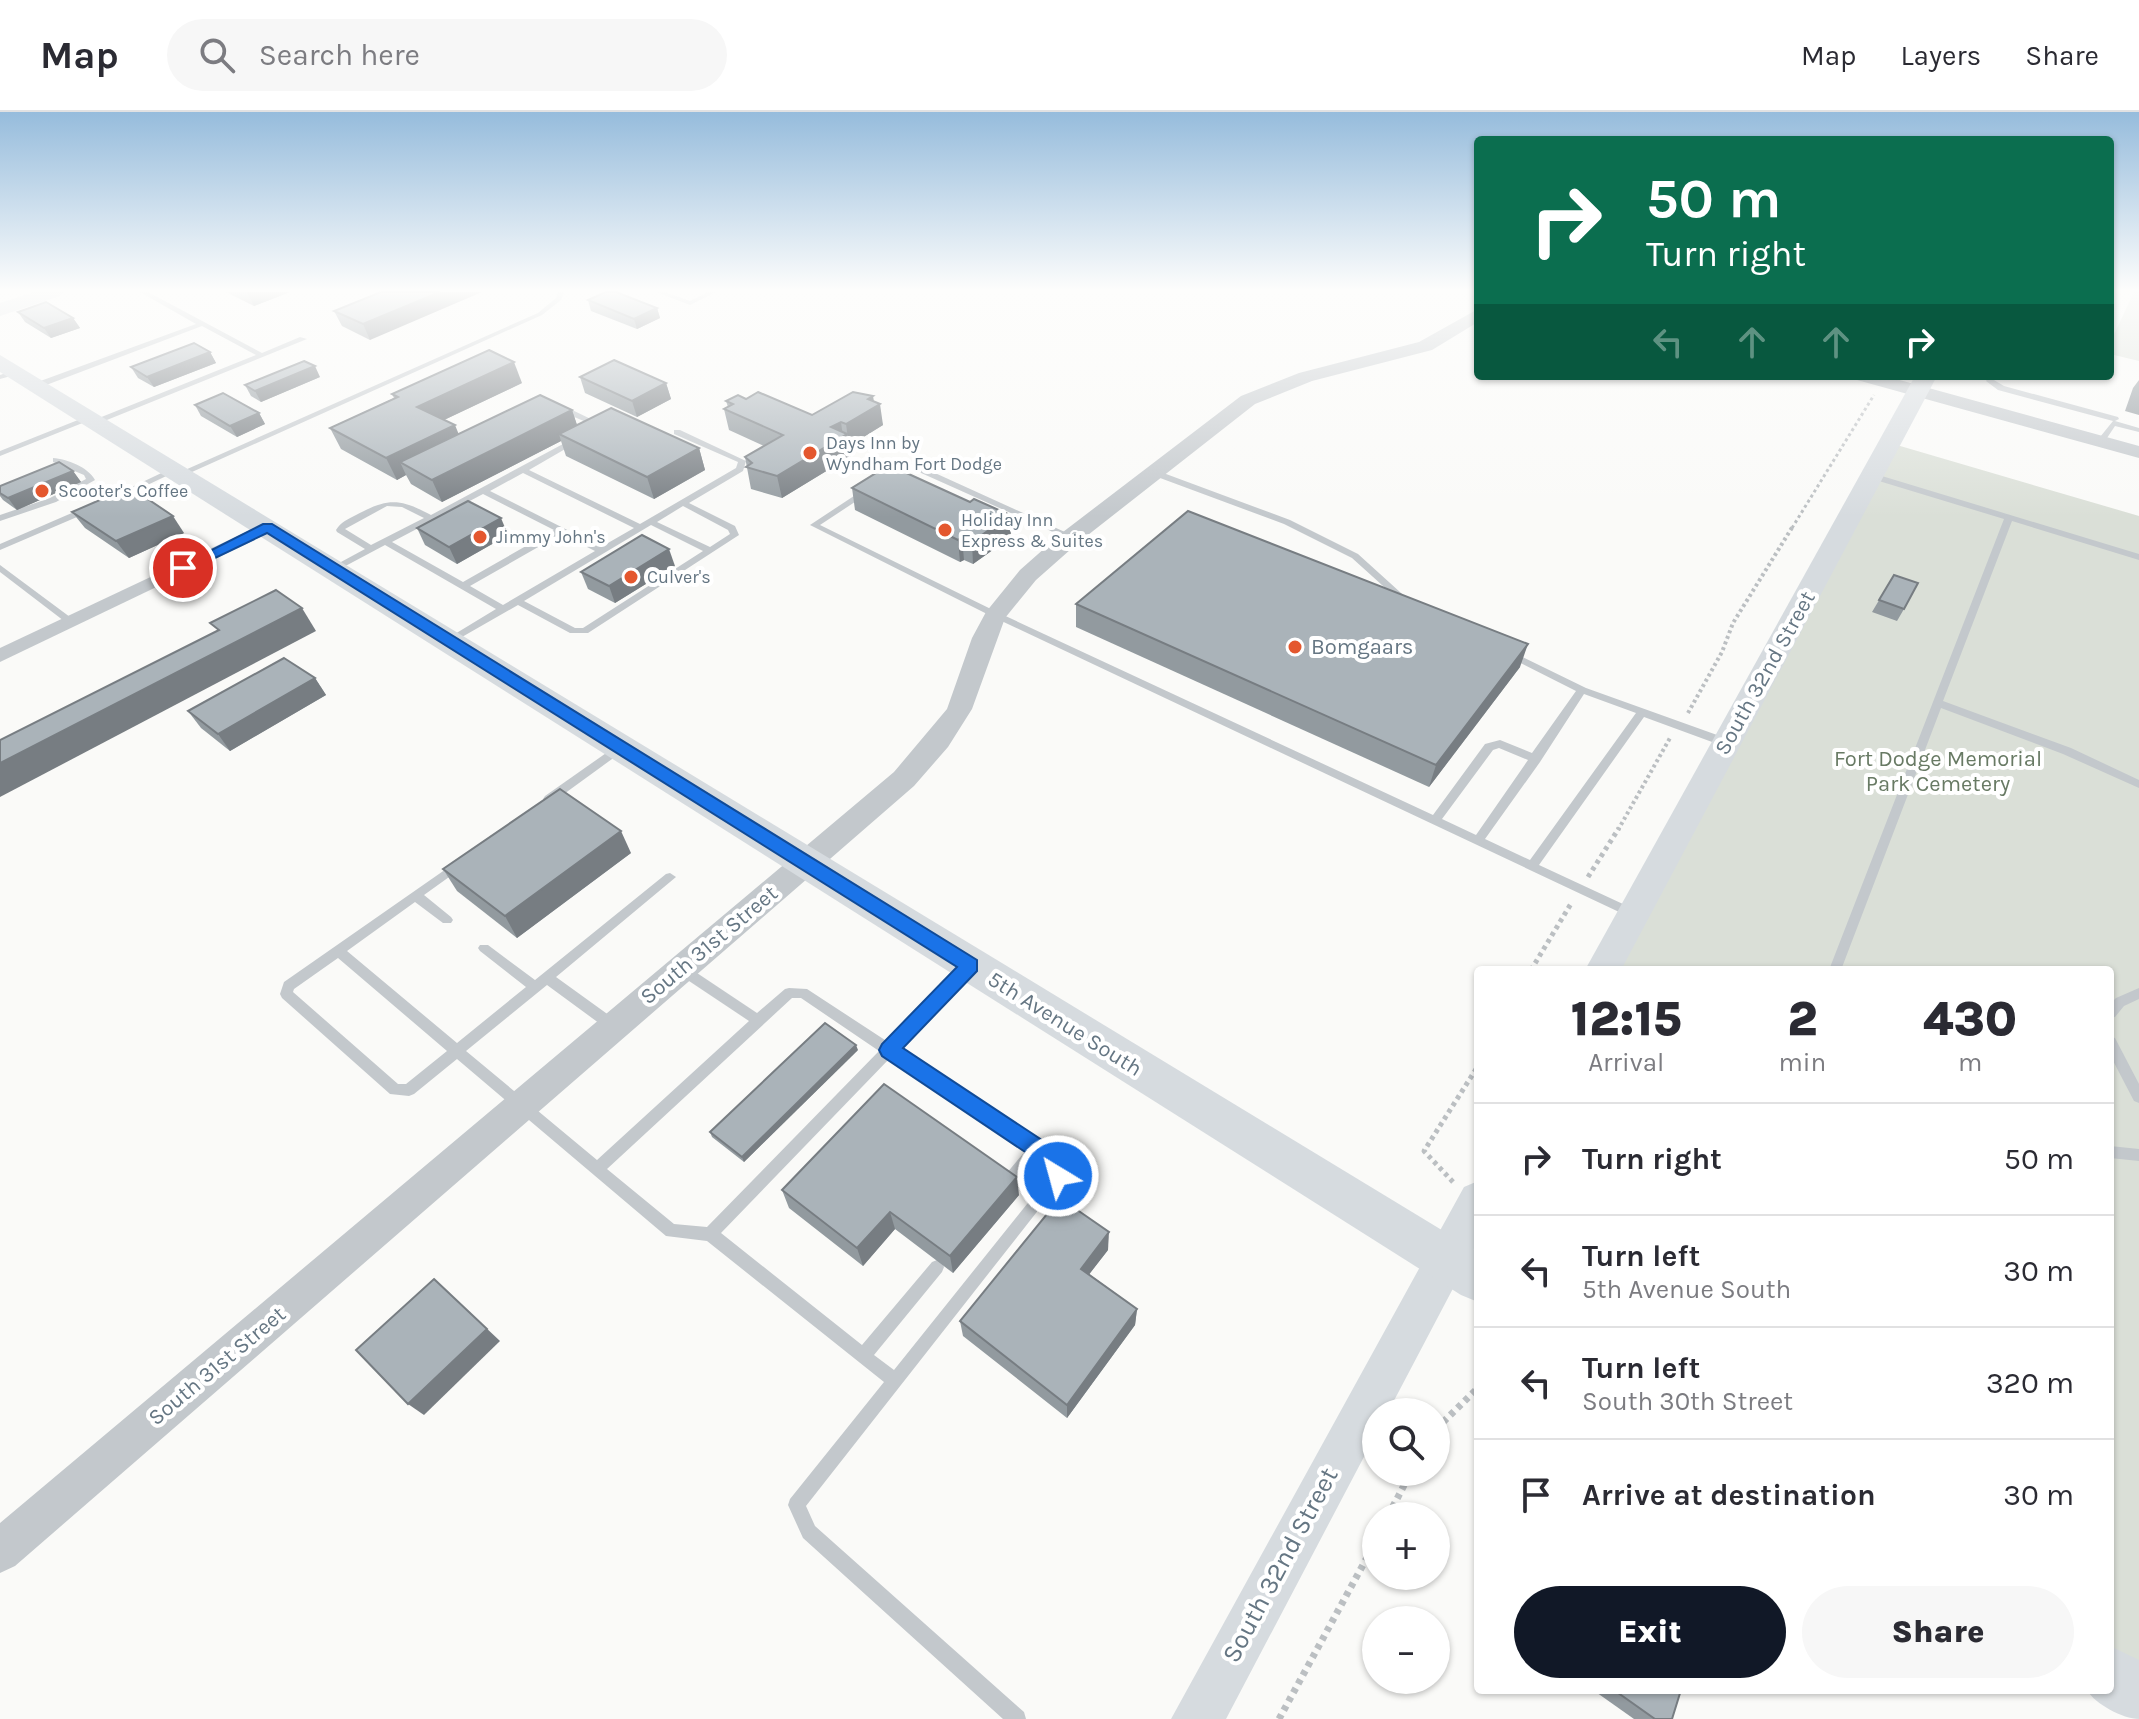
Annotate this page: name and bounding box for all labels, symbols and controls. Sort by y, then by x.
search box [167,19,727,91]
text: Map [40,33,119,78]
icon: search [195,33,239,77]
text: Search here [259,37,420,73]
text: Map [1801,39,1856,72]
text: Layers [1900,39,1981,72]
text: Share [2025,39,2099,72]
text: 50 m [1646,166,1781,231]
icon: right [1514,168,1618,272]
text: Turn right [1646,233,1806,275]
icon: left [1646,320,1690,364]
icon: ahead [1730,320,1774,364]
icon: ahead [1814,320,1858,364]
icon: right [1898,320,1942,364]
place label: Days Inn by Wyndham Fort Dodge [826,432,1002,475]
marker: Days Inn by Wyndham Fort Dodge [801,444,819,462]
place label: Scooter's Coffee [58,480,188,502]
marker: Scooter's Coffee [33,482,51,500]
place label: Holiday Inn Express & Suites [961,509,1103,552]
marker: Holiday Inn Express & Suites [936,521,954,539]
place label: Jimmy John's [496,526,606,548]
marker: Jimmy John's [471,528,489,546]
pin [149,534,217,602]
icon: arrive [161,546,205,590]
place label: Culver's [647,566,711,588]
marker: Culver's [622,568,640,586]
street label: South 32nd Street [1709,587,1821,759]
place label: Bomgaars [1311,634,1413,660]
marker: Bomgaars [1286,638,1304,656]
park label: Fort Dodge Memorial Park Cemetery [1834,746,2042,797]
street label: South 31st Street [635,880,783,1010]
street label: 5th Avenue South [983,966,1147,1082]
text: 12:15 [1571,991,1682,1047]
text: 2 [1787,991,1818,1047]
text: 430 [1923,991,2017,1047]
text: Arrival [1588,1047,1664,1078]
text: min [1778,1047,1826,1078]
text: m [1958,1047,1982,1078]
position arrow [1016,1134,1100,1218]
icon: right [1514,1137,1558,1181]
text: Turn right [1582,1141,1722,1177]
text: 50 m [2004,1141,2074,1177]
text: Turn left [1582,1238,1700,1274]
icon: left [1514,1249,1558,1293]
text: 30 m [2003,1253,2074,1289]
text: 5th Avenue South [1582,1274,1791,1305]
street label: South 31st Street [143,1301,291,1431]
text: Turn left [1582,1350,1700,1386]
icon: left [1514,1361,1558,1405]
text: 320 m [1986,1365,2074,1401]
text: South 30th Street [1582,1386,1793,1417]
map controls [1362,1398,1450,1694]
button: search [1362,1398,1450,1486]
street label: South 32nd Street [1216,1462,1345,1668]
icon: arrive [1514,1473,1558,1517]
text: Arrive at destination [1582,1477,1876,1513]
text: 30 m [2003,1477,2074,1513]
button: + [1362,1502,1450,1590]
button: Exit [1514,1586,1786,1678]
button: Share [1802,1586,2074,1678]
button: − [1362,1606,1450,1694]

